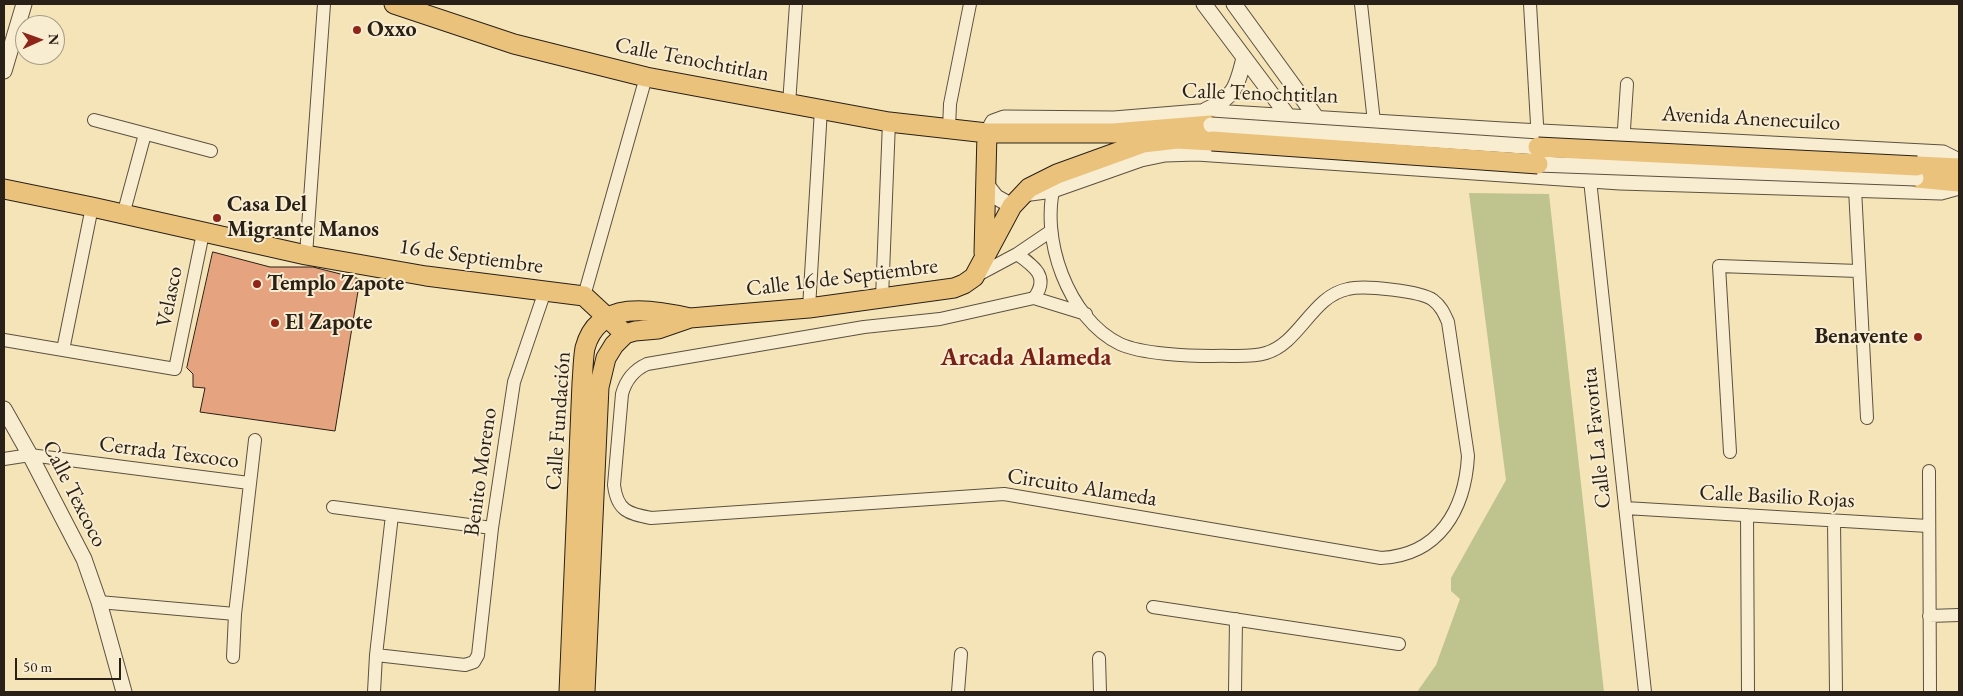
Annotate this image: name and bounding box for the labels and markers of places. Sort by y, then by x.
place label: Oxxo [367,17,416,43]
marker: Oxxo [351,24,363,36]
place label: Casa Del Migrante Manos [227,192,379,244]
marker: Casa Del Migrante Manos [211,212,223,224]
place label: Templo Zapote [267,271,404,297]
marker: Templo Zapote [251,278,263,290]
place label: El Zapote [285,310,372,336]
marker: El Zapote [269,317,281,329]
place label: Benavente [1815,324,1908,350]
marker: Benavente [1912,331,1924,343]

